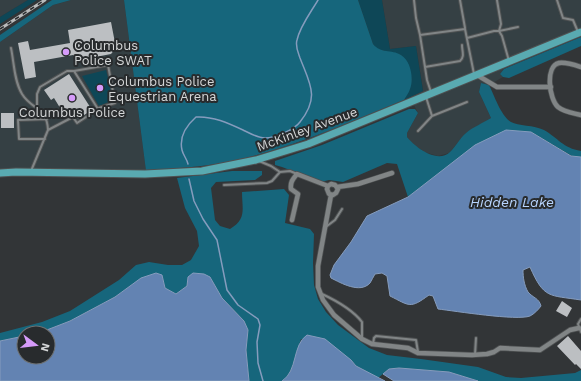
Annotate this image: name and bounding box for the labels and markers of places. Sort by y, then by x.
place label: Columbus Police SWAT [74,38,152,68]
marker: Columbus Police SWAT [61,47,71,57]
place label: Columbus Police Equestrian Arena [108,74,217,104]
marker: Columbus Police Equestrian Arena [95,83,105,93]
marker: Columbus Police [67,93,77,103]
place label: Columbus Police [19,105,125,120]

